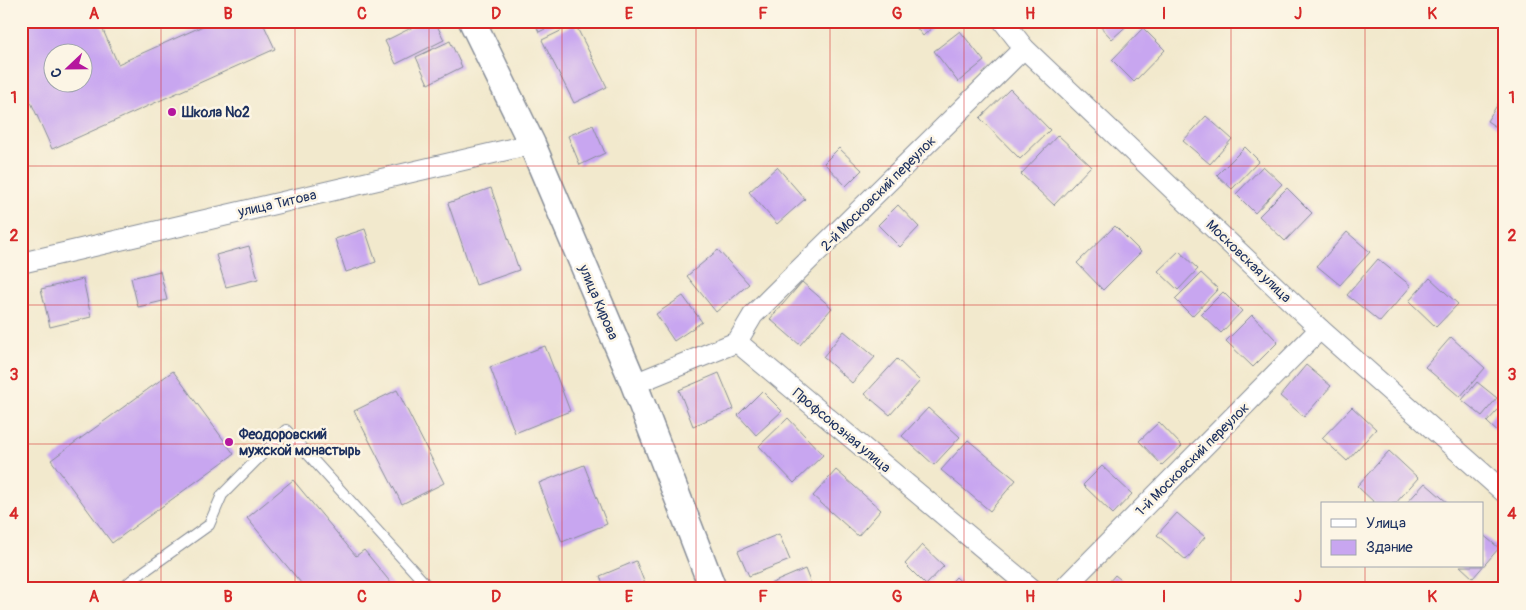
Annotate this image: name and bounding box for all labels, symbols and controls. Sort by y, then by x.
text: A [89,4,100,24]
text: B [223,4,233,24]
text: C [357,4,367,24]
text: D [491,4,501,24]
text: E [625,4,634,24]
text: F [758,4,768,24]
text: G [892,4,903,24]
text: H [1025,4,1035,24]
text: I [1162,4,1166,24]
text: J [1294,4,1302,24]
text: K [1427,4,1437,24]
north arrow [42,42,92,92]
text: С [47,65,66,80]
text: 1 [11,88,17,108]
text: 1 [1509,88,1515,108]
place label: Школа №2 [181,104,250,121]
marker: Школа №2 [166,106,178,118]
street label: 2-й Московский переулок [817,132,939,254]
street label: улица Титова [235,186,318,221]
street label: Московская улица [1203,216,1295,306]
text: 2 [10,226,19,246]
text: 2 [1508,226,1517,246]
street label: улица Кирова [575,261,622,342]
text: 3 [10,365,19,385]
text: 3 [1508,365,1517,385]
street label: Профсоюзная улица [789,384,894,476]
street label: 1-й Московский переулок [1132,399,1253,520]
place label: Феодоровский мужской монастырь [238,426,361,459]
marker: Феодоровский мужской монастырь [223,436,235,448]
legend [1321,502,1484,568]
text: 4 [9,504,19,524]
text: 4 [1507,504,1517,524]
text: Улица [1366,514,1406,533]
text: Здание [1366,538,1413,557]
text: A [89,587,100,607]
text: B [223,587,233,607]
text: C [357,587,367,607]
text: D [491,587,501,607]
text: E [625,587,634,607]
text: F [758,587,768,607]
text: G [892,587,903,607]
text: H [1025,587,1035,607]
text: I [1162,587,1166,607]
text: J [1294,587,1302,607]
text: K [1427,587,1437,607]

